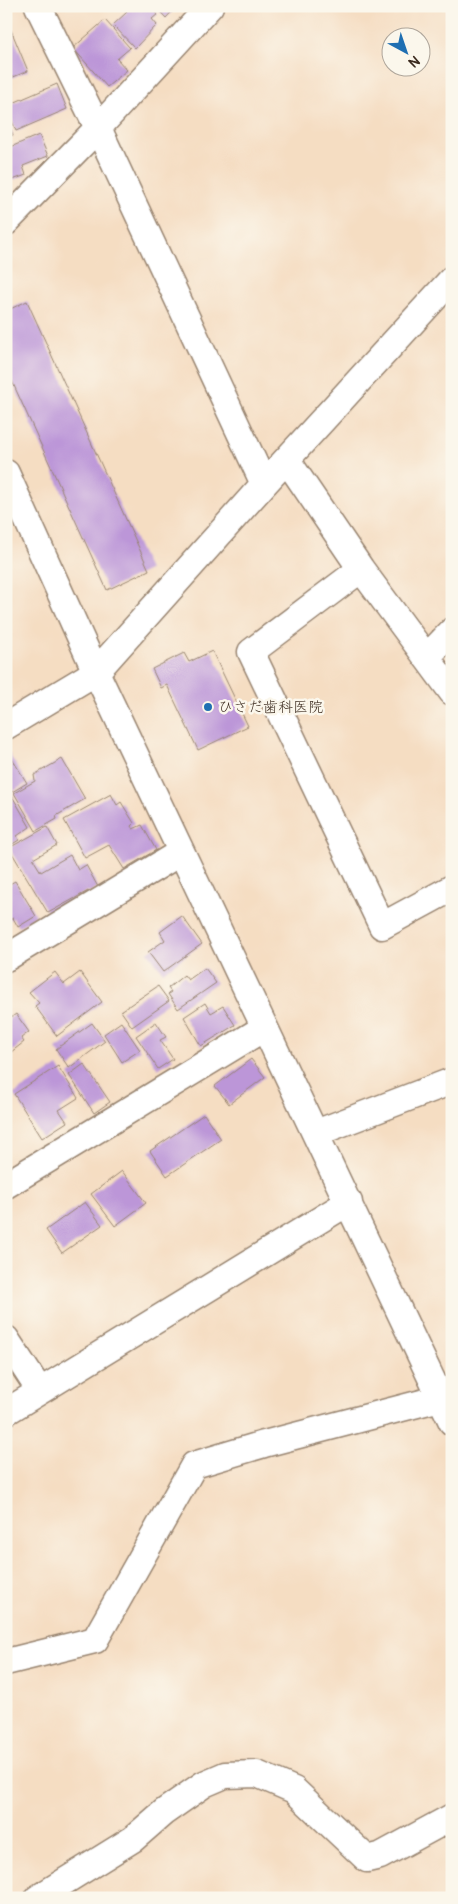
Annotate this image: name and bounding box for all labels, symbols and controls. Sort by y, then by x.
north arrow [380,28,430,78]
text: N [405,52,423,71]
place label: ひさだ歯科医院 [218,698,323,717]
marker: ひさだ歯科医院 [202,701,214,713]

